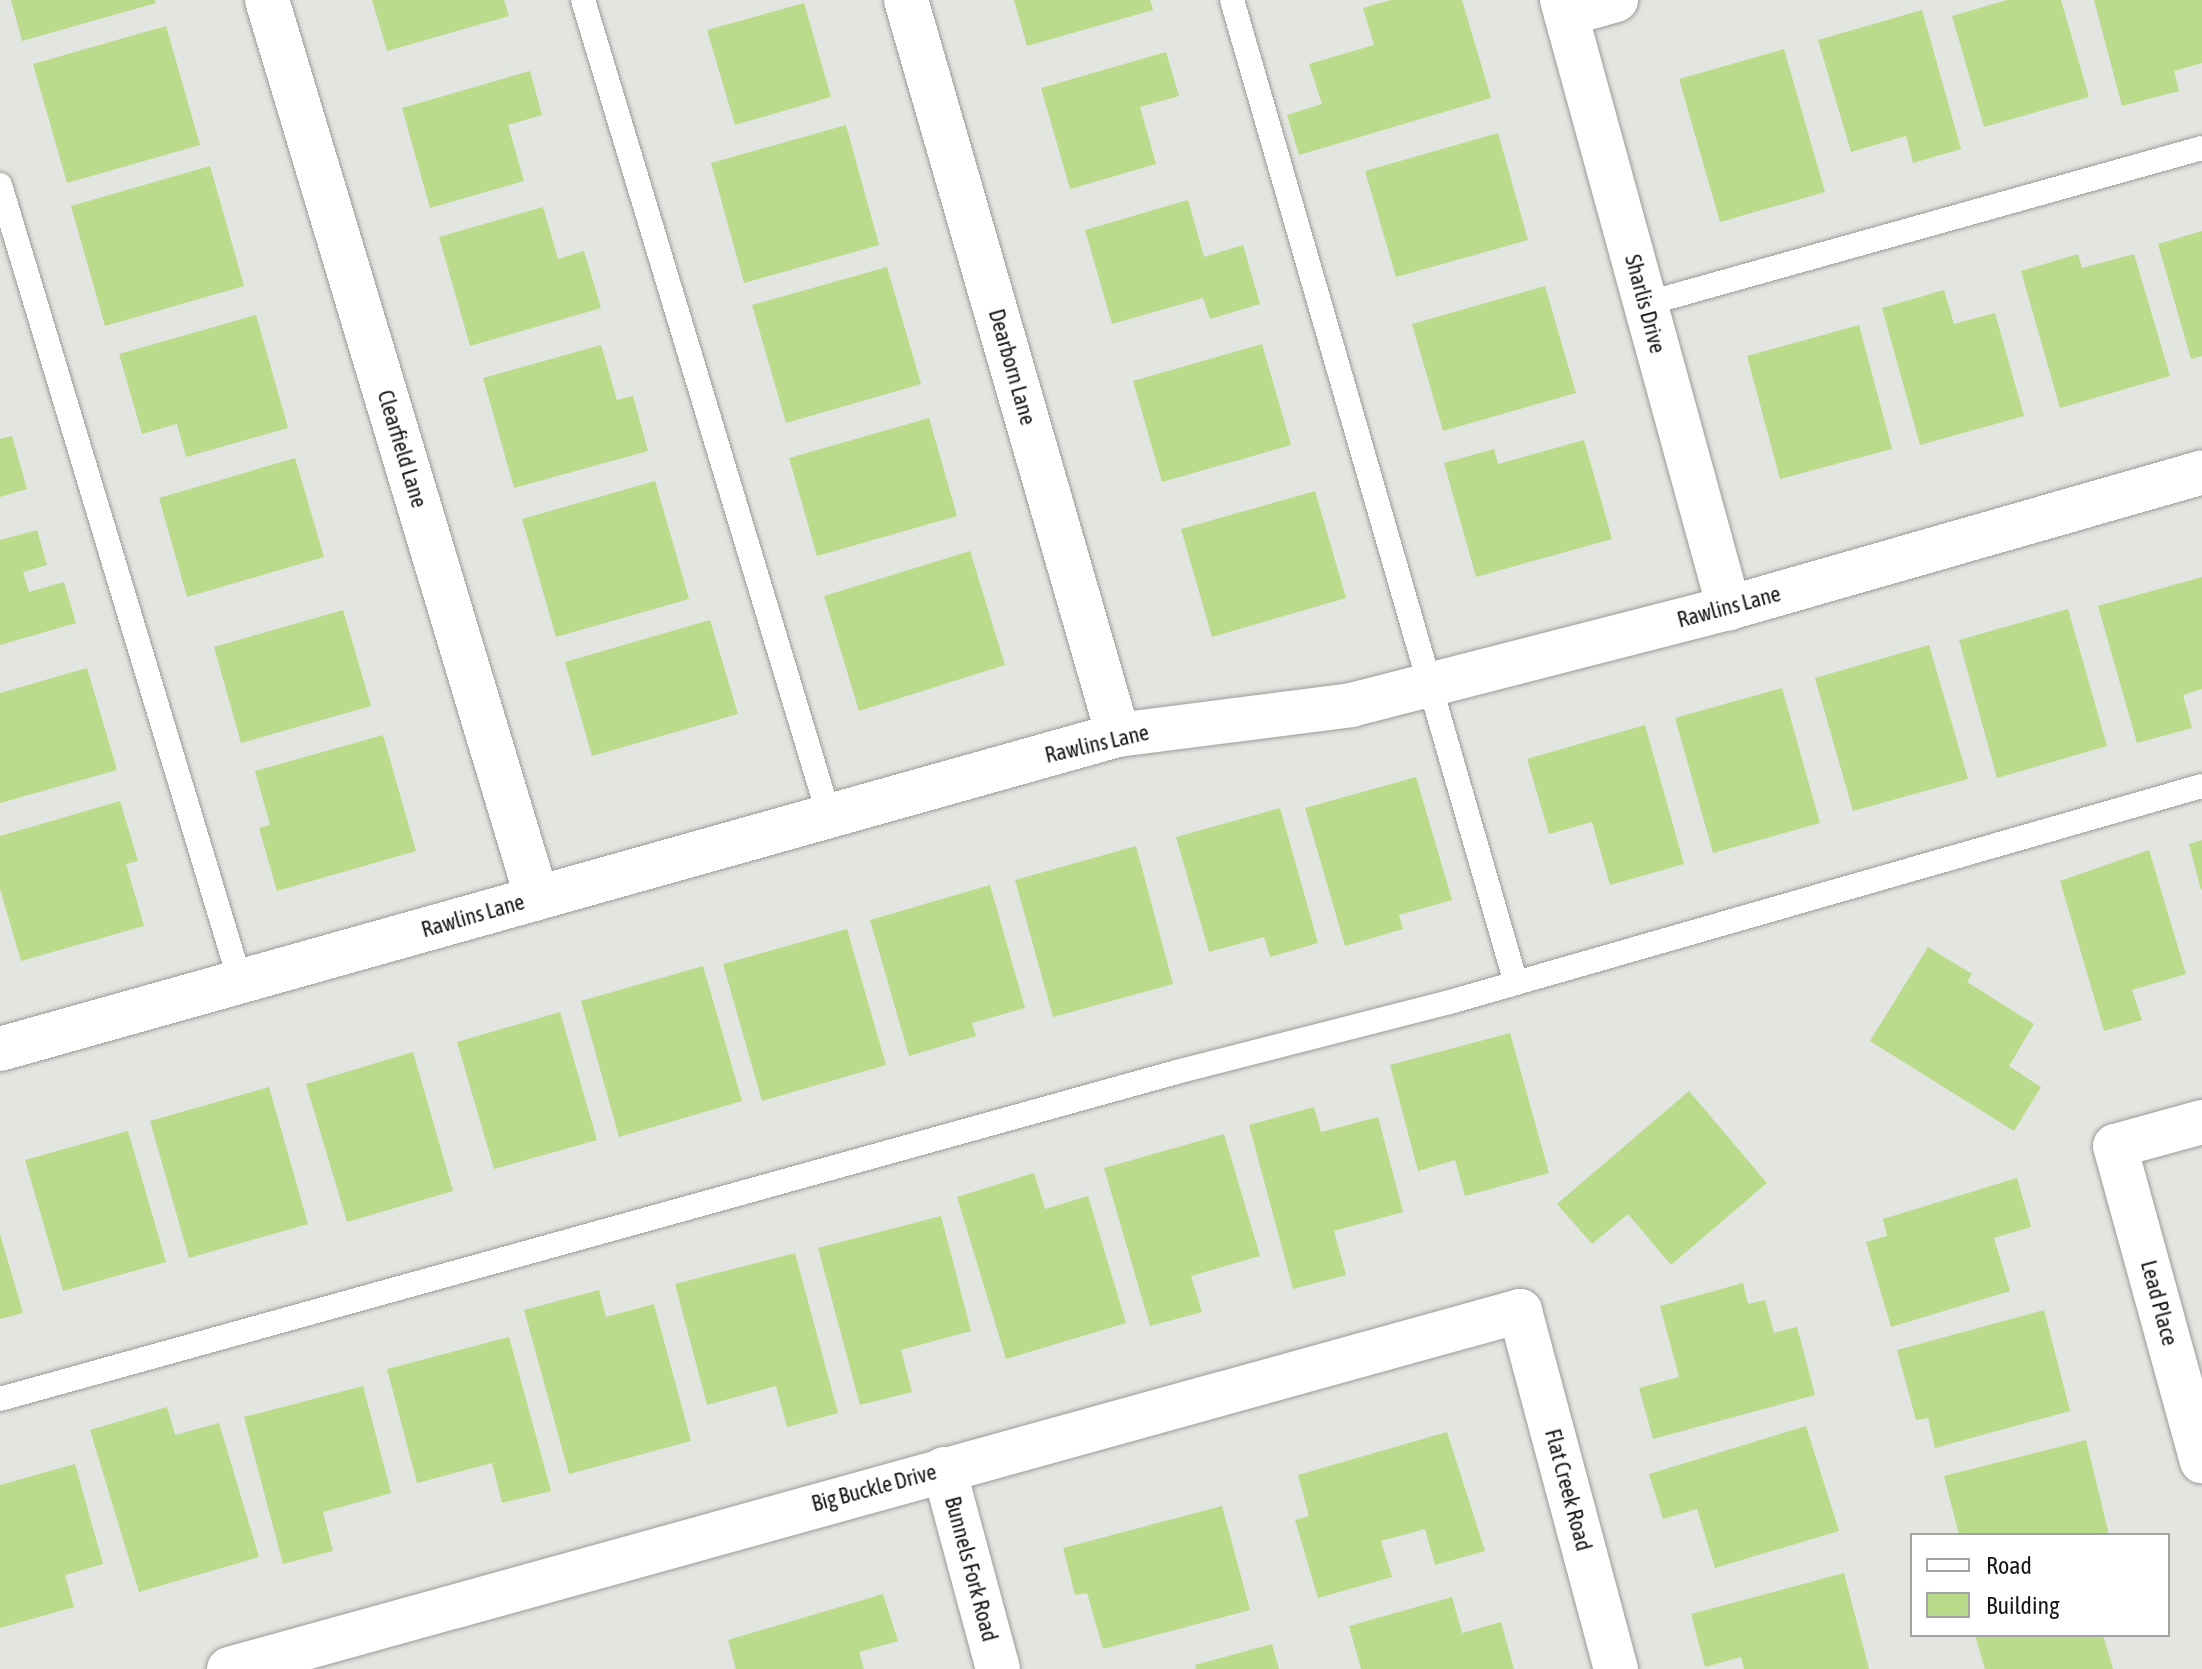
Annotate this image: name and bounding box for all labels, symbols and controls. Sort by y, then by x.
street label: Sharlis Drive [1619,252,1671,356]
street label: Dearborn Lane [983,306,1041,428]
street label: Clearfield Lane [372,387,432,511]
street label: Rawlins Lane [1674,581,1784,633]
street label: Rawlins Lane [1042,719,1152,769]
street label: Rawlins Lane [418,889,528,943]
street label: Lead Place [2135,1257,2183,1349]
street label: Flat Creek Road [1539,1426,1597,1554]
street label: Big Buckle Drive [809,1459,939,1517]
street label: Bunnels Fork Road [939,1494,1003,1644]
legend [1910,1533,2170,1637]
text: Road [1986,1552,2032,1579]
text: Building [1986,1592,2059,1619]

